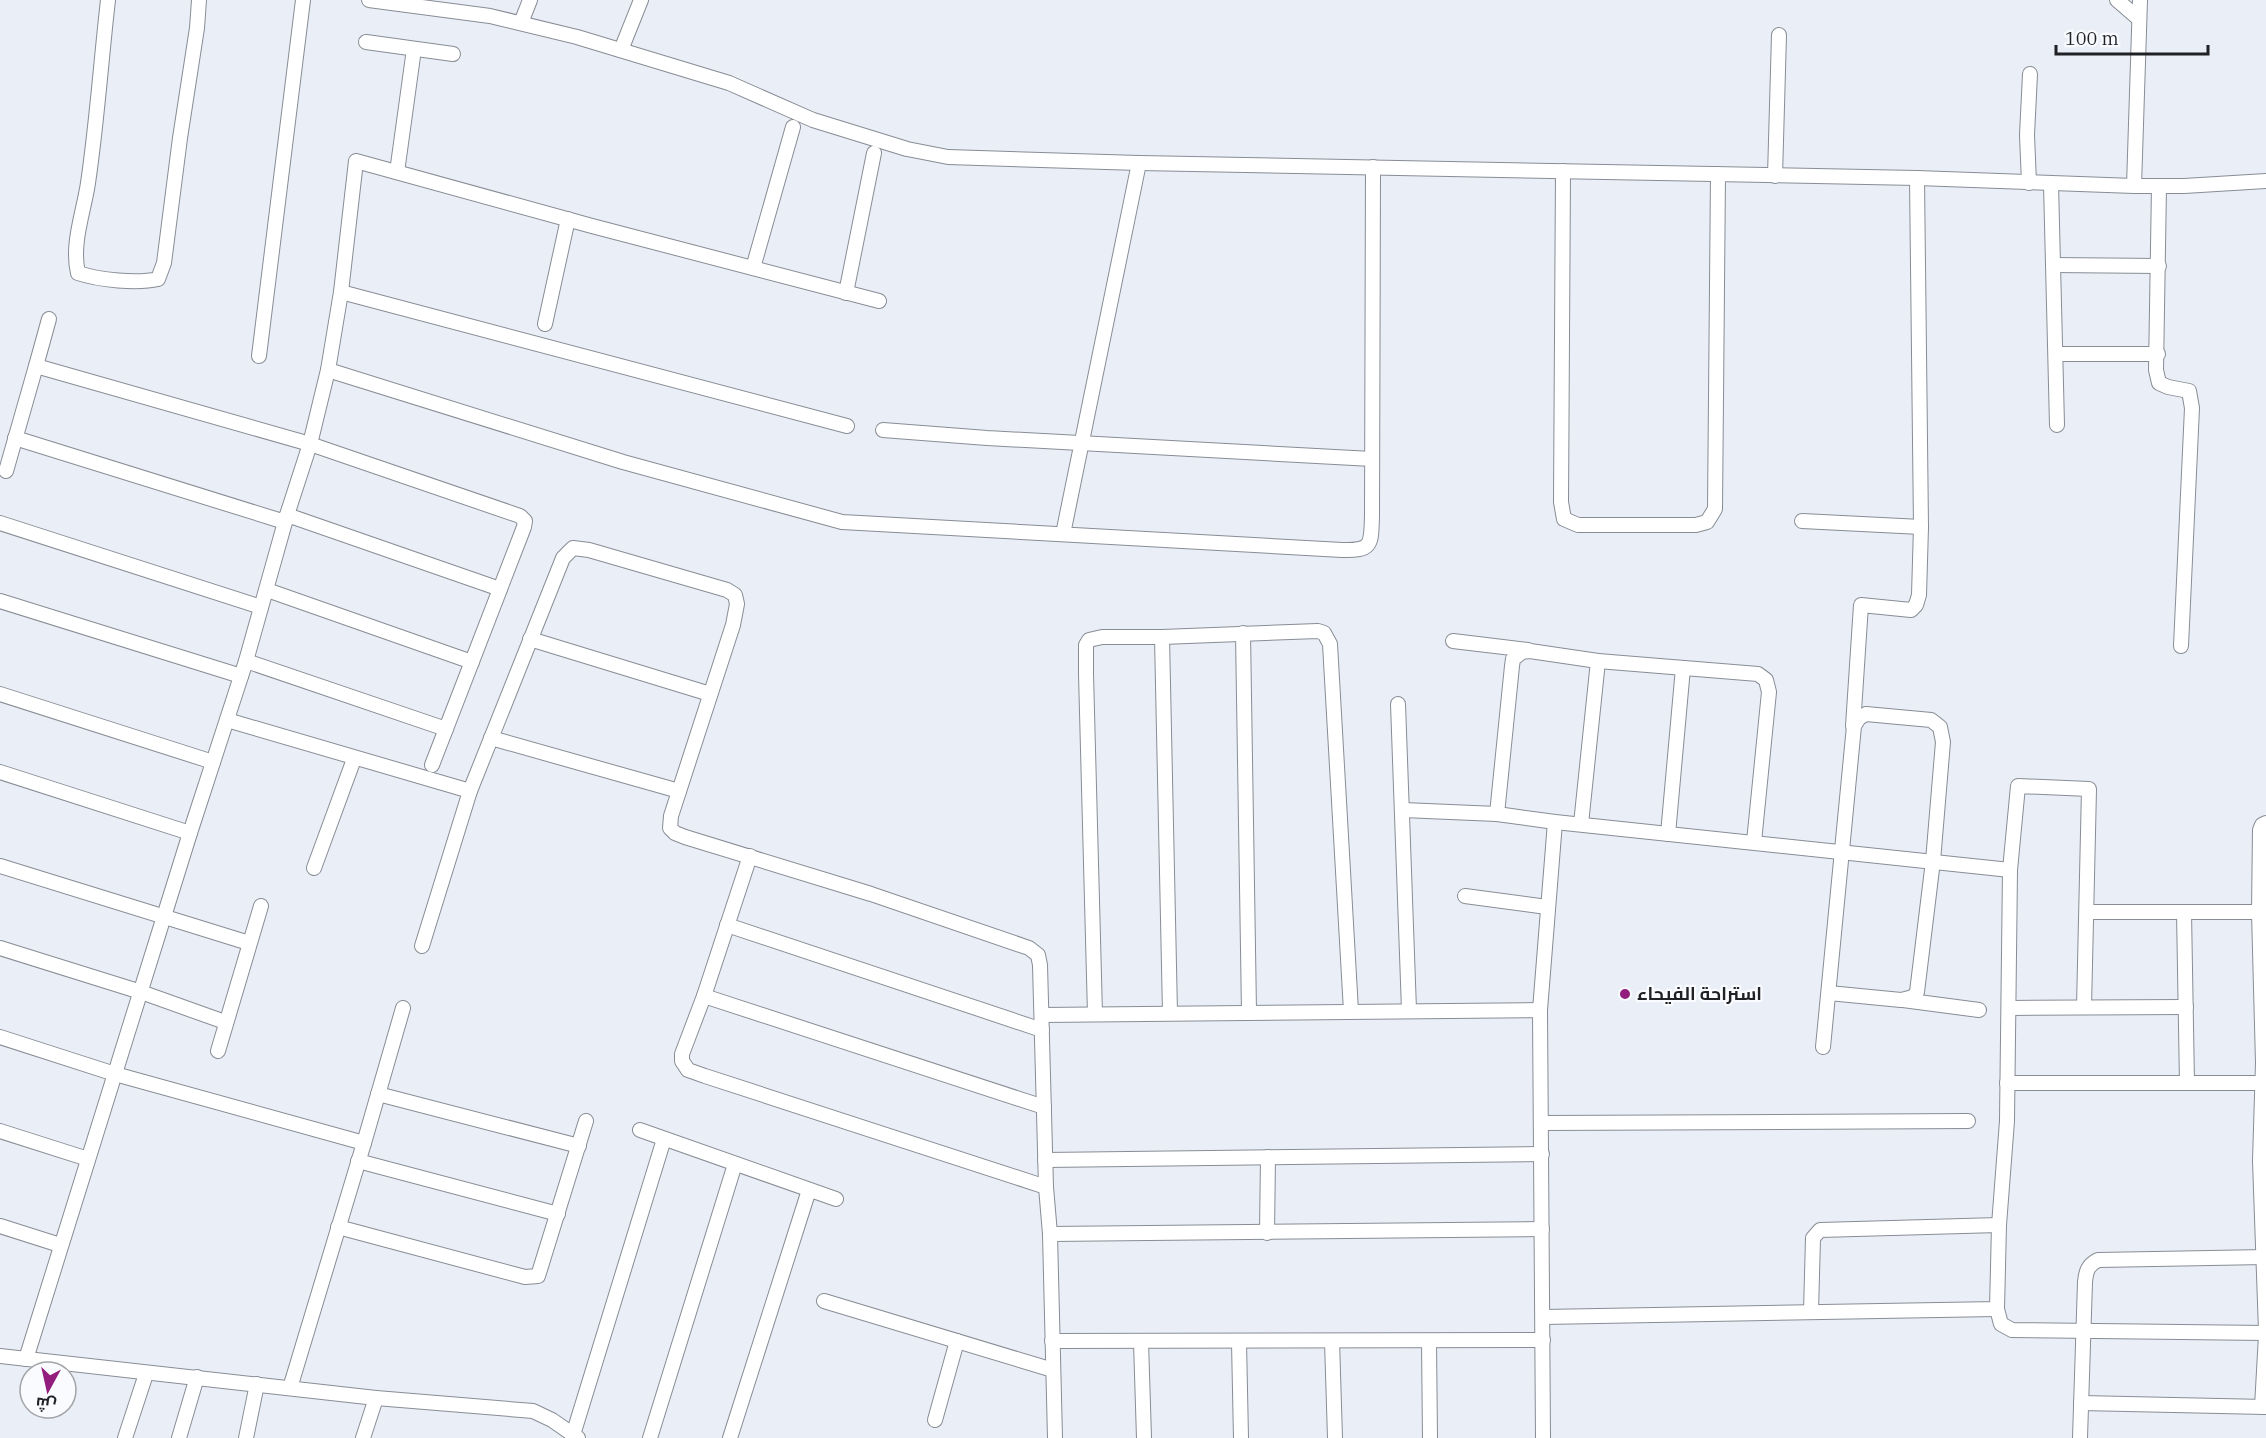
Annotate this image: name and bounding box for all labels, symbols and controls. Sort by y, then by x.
scale bar [2056,18,2208,56]
text: 100 m [2065,27,2119,50]
place label: استراحة الفيحاء [1637,982,1762,1005]
marker: استراحة الفيحاء [1618,987,1632,1001]
north arrow [18,1360,78,1420]
text: ش [34,1394,57,1416]

